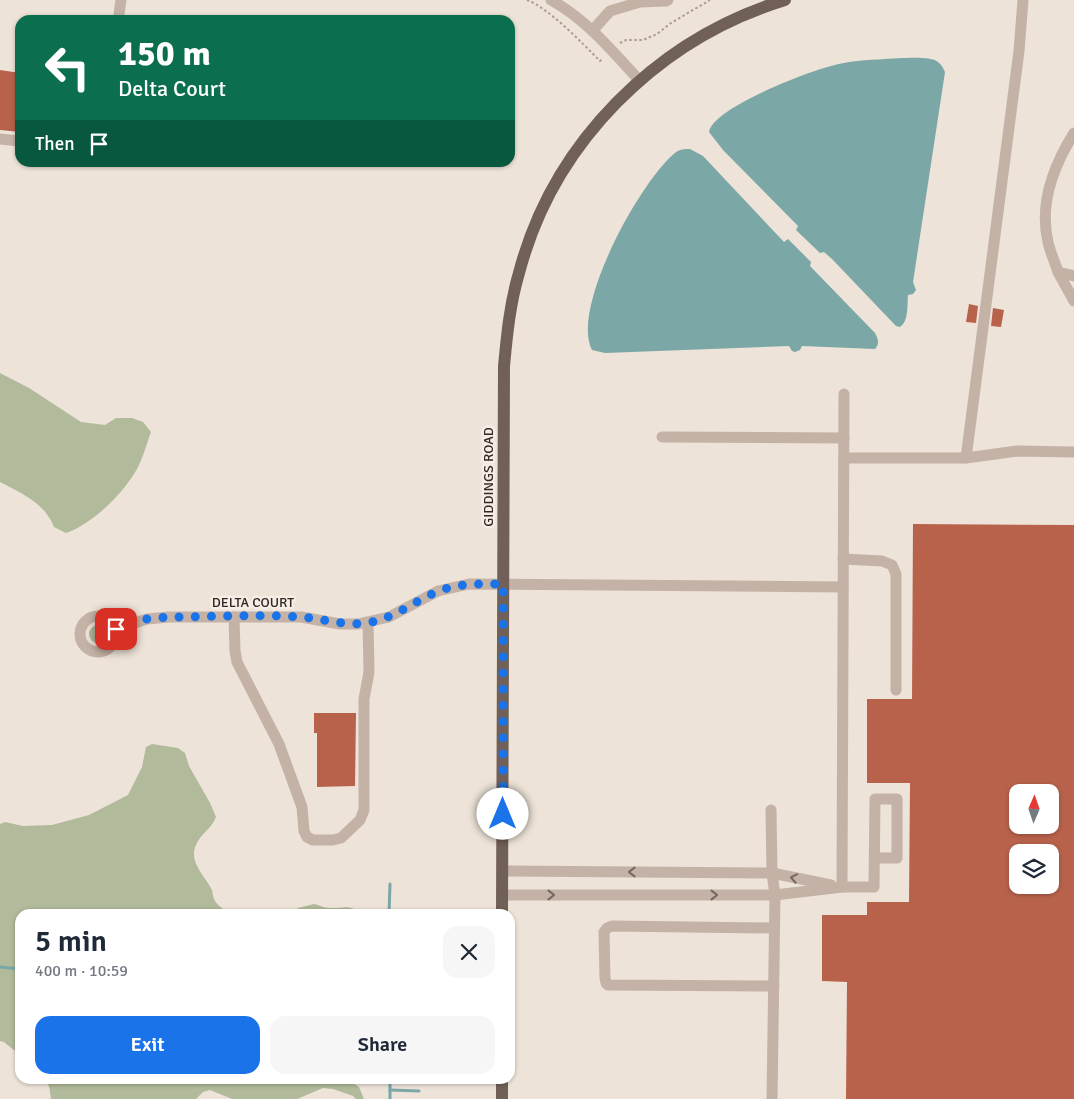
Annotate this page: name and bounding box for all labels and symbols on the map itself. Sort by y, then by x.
street label: GIDDINGS ROAD [480,427,497,527]
street label: DELTA COURT [212,594,294,611]
pin [95,608,137,650]
north arrow [1009,784,1059,834]
position arrow [476,787,528,839]
one-way arrow [628,867,636,877]
one-way arrow [790,873,799,883]
one-way arrow [548,890,555,900]
one-way arrow [710,890,718,900]

